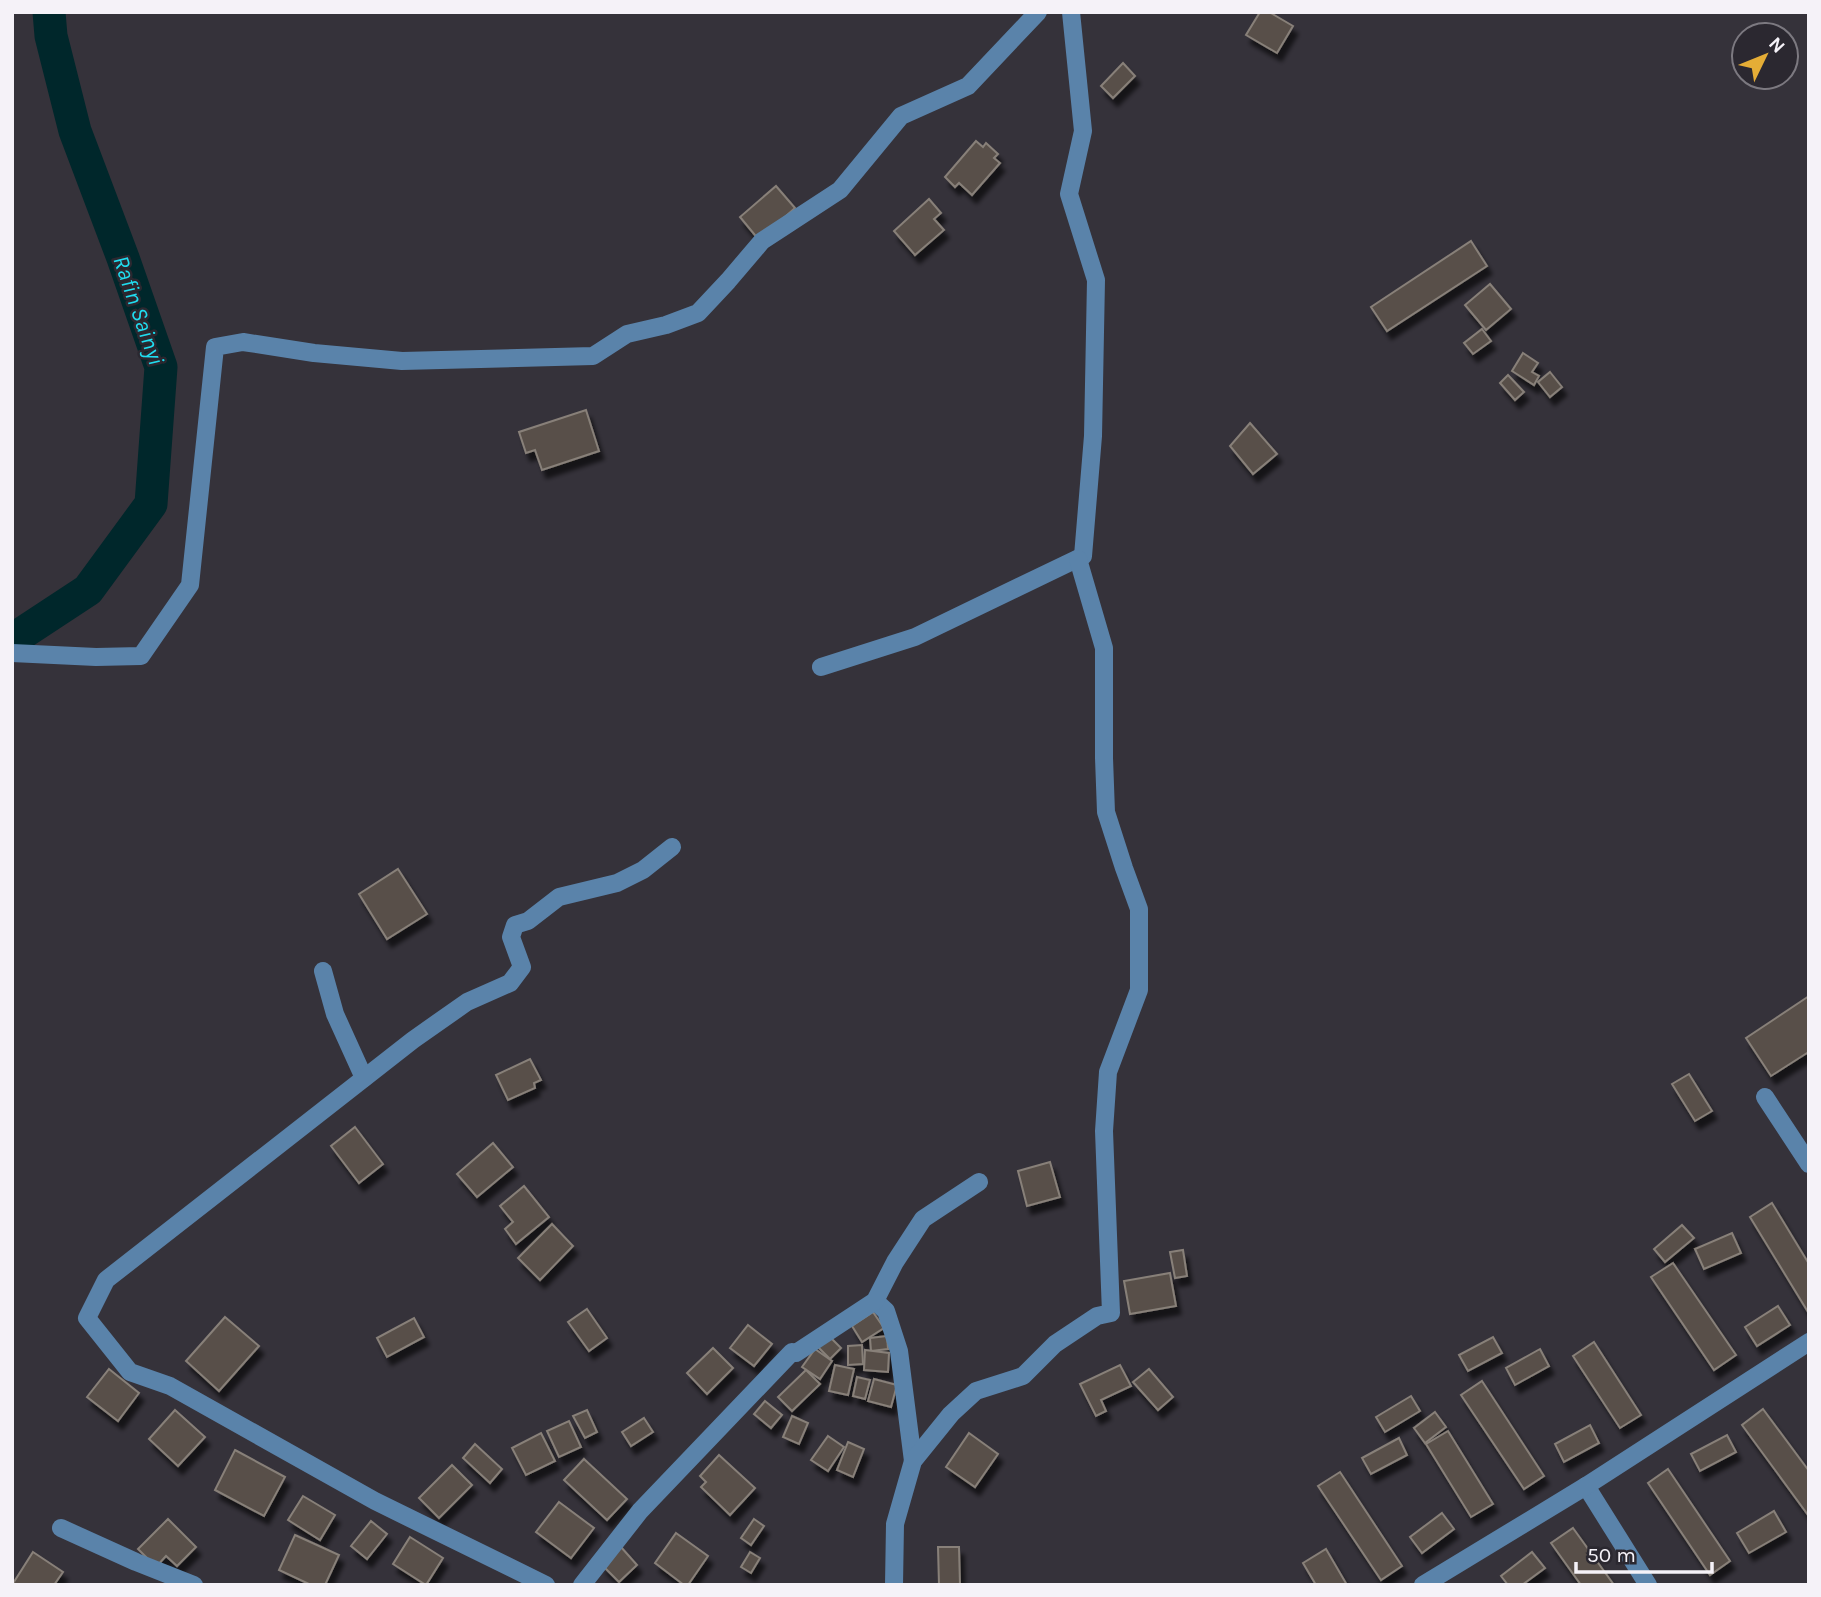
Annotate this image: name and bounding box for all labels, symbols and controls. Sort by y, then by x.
north arrow [1730,21,1800,91]
text: N [1764,33,1789,58]
water label: Rafin Sainyi [107,252,170,368]
scale bar [1576,1530,1713,1574]
text: 50 m [1587,1543,1636,1567]

